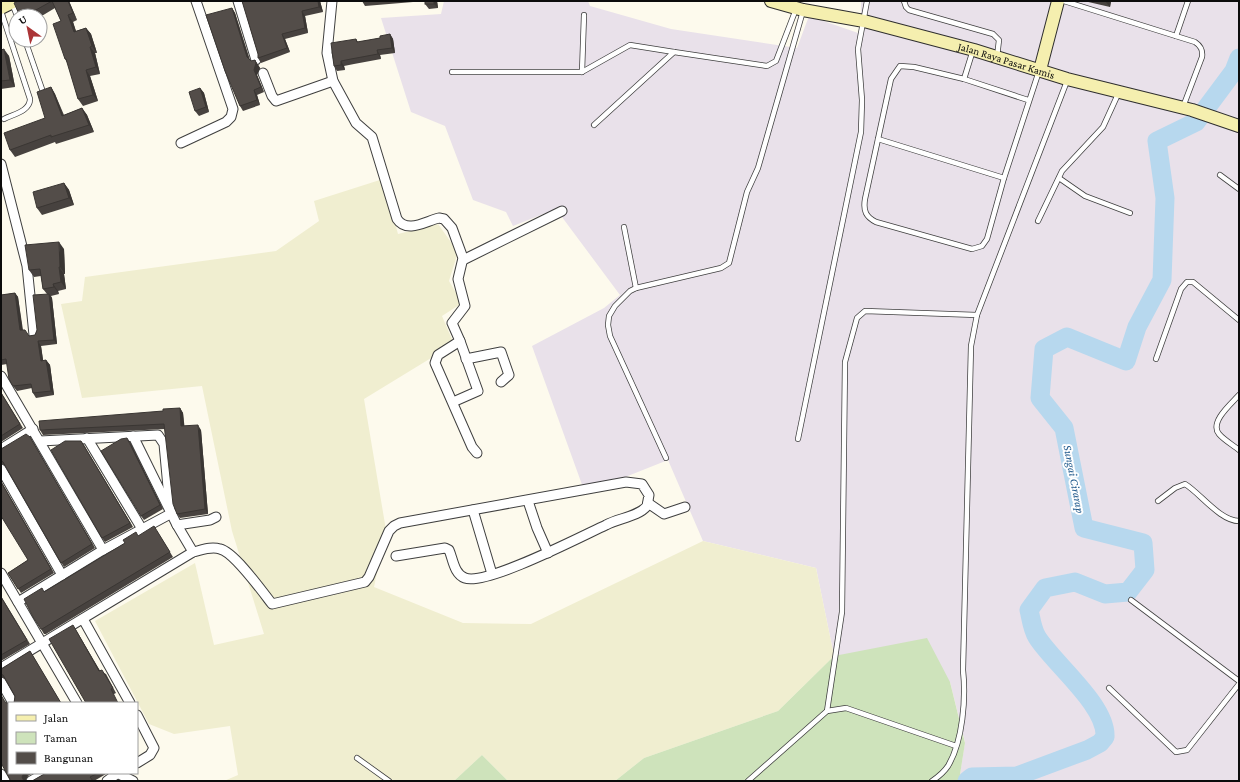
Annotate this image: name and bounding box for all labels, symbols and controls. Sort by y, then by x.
north arrow [8,8,48,48]
text: U [16,12,29,27]
street label: Jalan Raya Pasar Kamis [955,40,1056,81]
water label: Sungai Cirarap [1061,444,1088,515]
legend [8,702,138,774]
text: Jalan [43,711,69,725]
text: Taman [44,731,78,745]
text: Bangunan [44,751,94,765]

